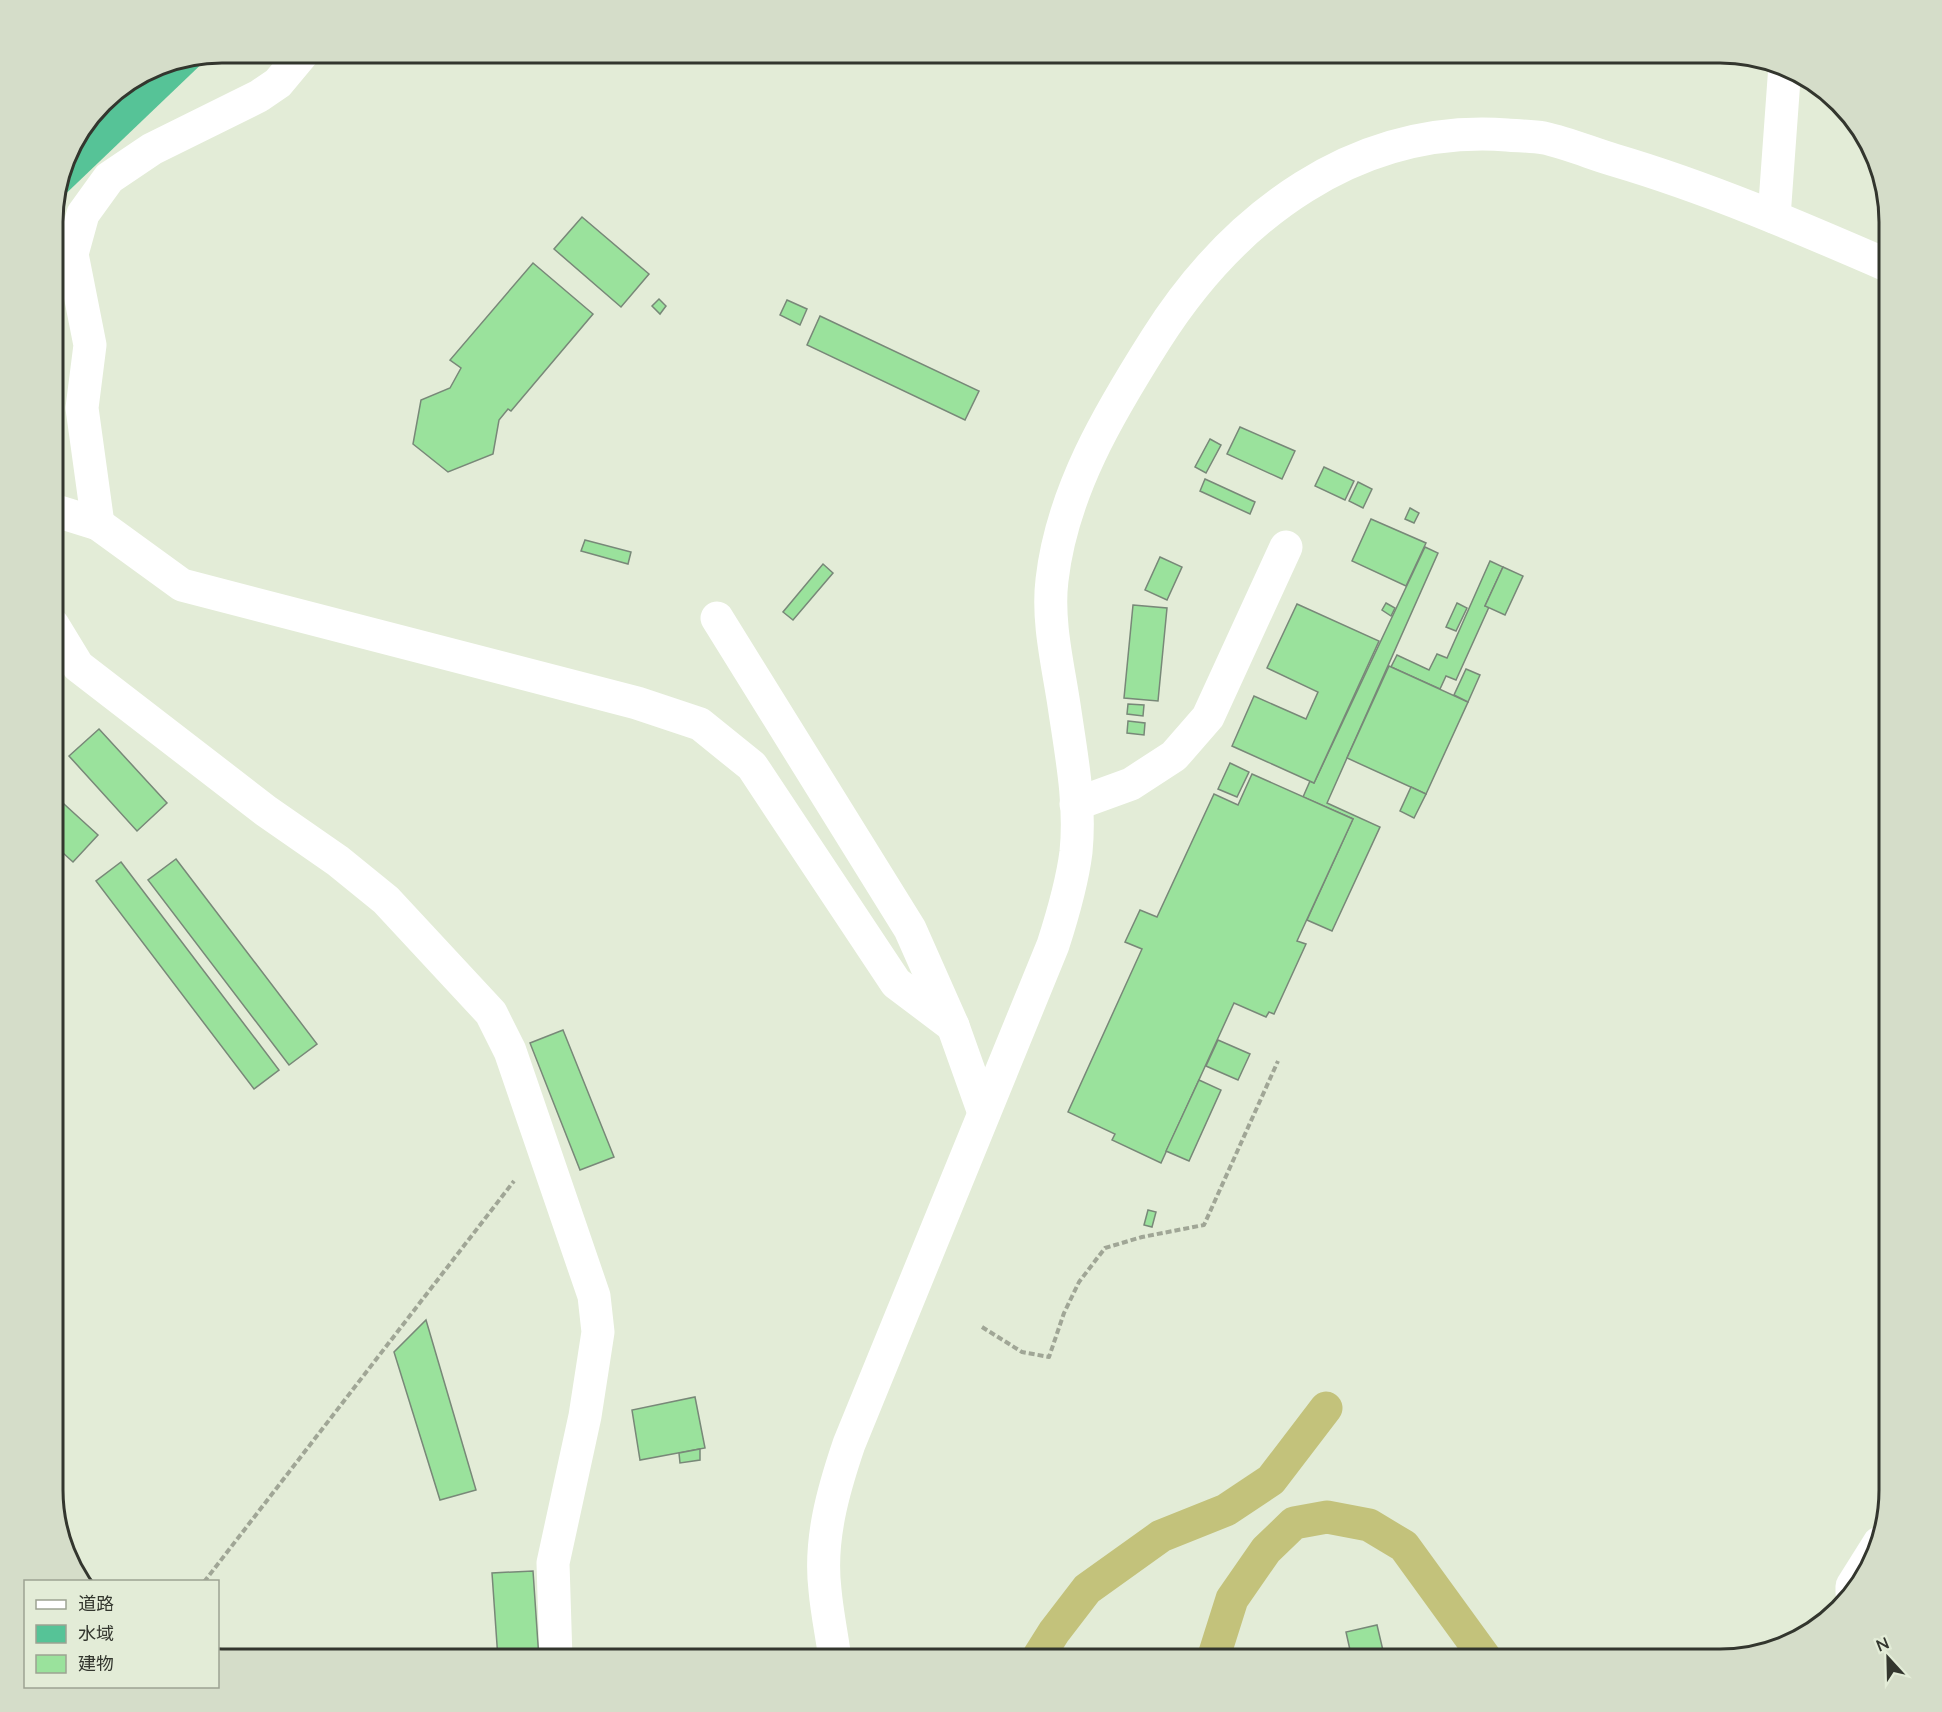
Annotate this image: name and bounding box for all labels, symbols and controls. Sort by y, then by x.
legend [24,1580,219,1688]
text: 道路 [78,1592,114,1614]
text: 水域 [78,1622,114,1644]
north arrow [1858,1628,1918,1688]
text: N [1873,1633,1891,1655]
text: 建物 [78,1652,114,1674]

